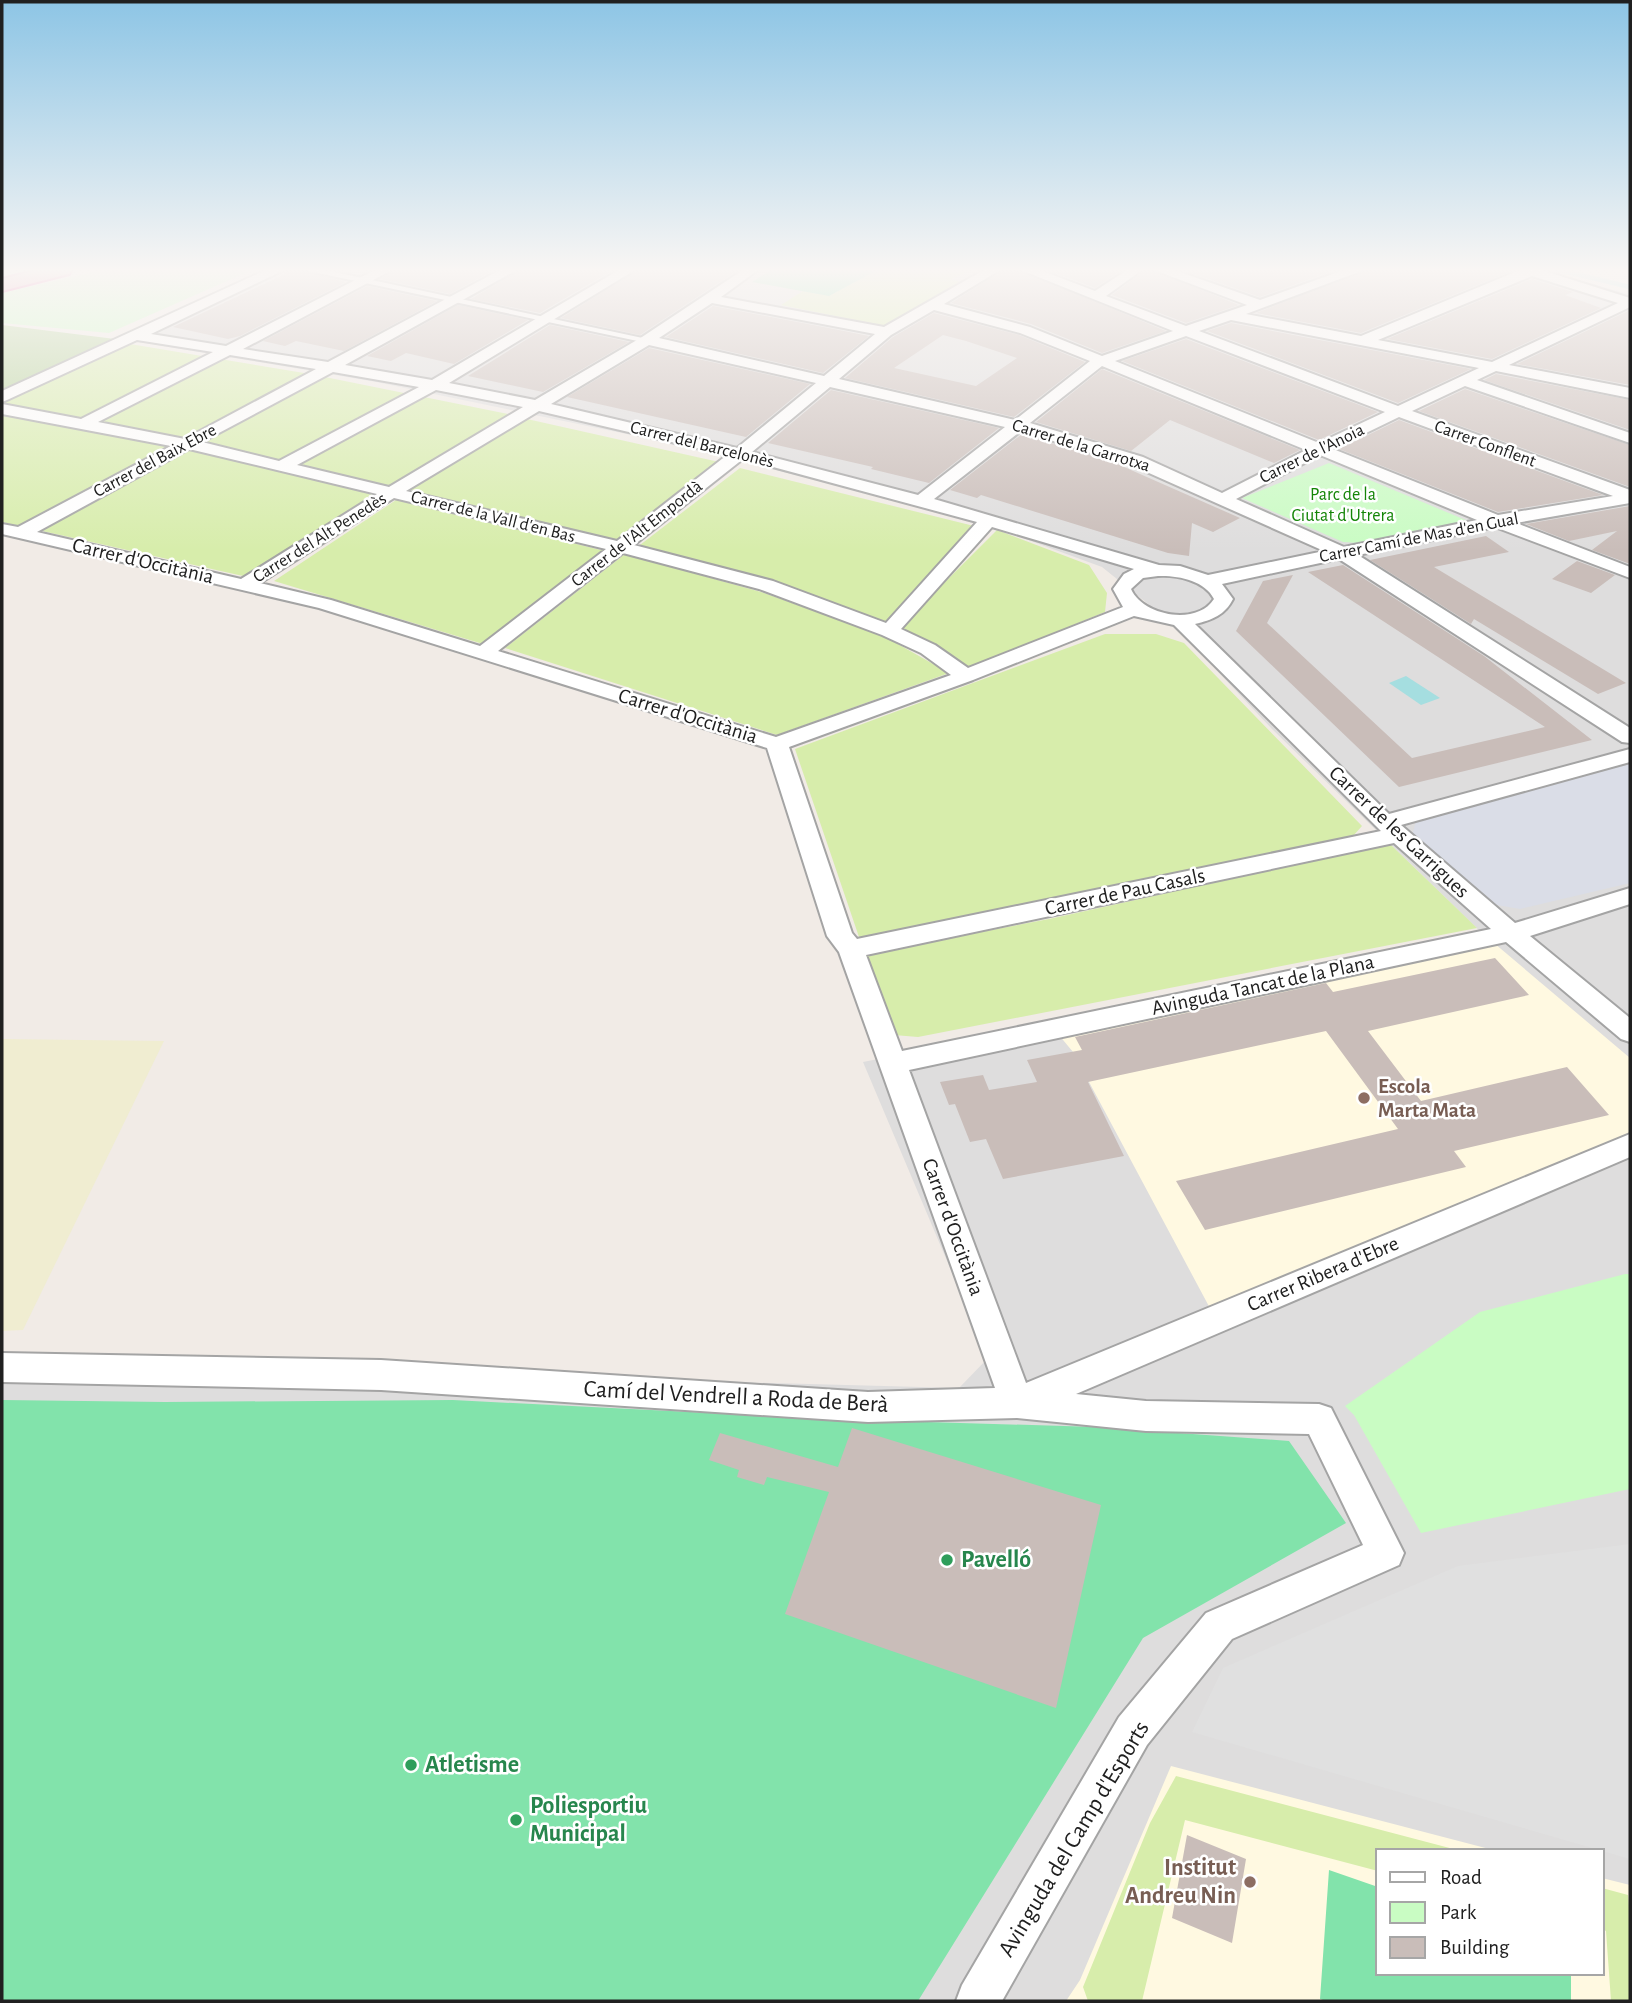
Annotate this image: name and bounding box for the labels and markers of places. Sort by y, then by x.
place label: Escola Marta Mata [1378,1076,1476,1121]
marker: Escola Marta Mata [1356,1090,1372,1106]
place label: Pavelló [961,1548,1031,1572]
marker: Pavelló [939,1552,955,1568]
place label: Atletisme [425,1753,519,1777]
marker: Atletisme [403,1757,419,1773]
place label: Poliesportiu Municipal [530,1794,647,1846]
marker: Poliesportiu Municipal [508,1812,524,1828]
place label: Institut Andreu Nin [1125,1856,1236,1908]
marker: Institut Andreu Nin [1242,1874,1258,1890]

